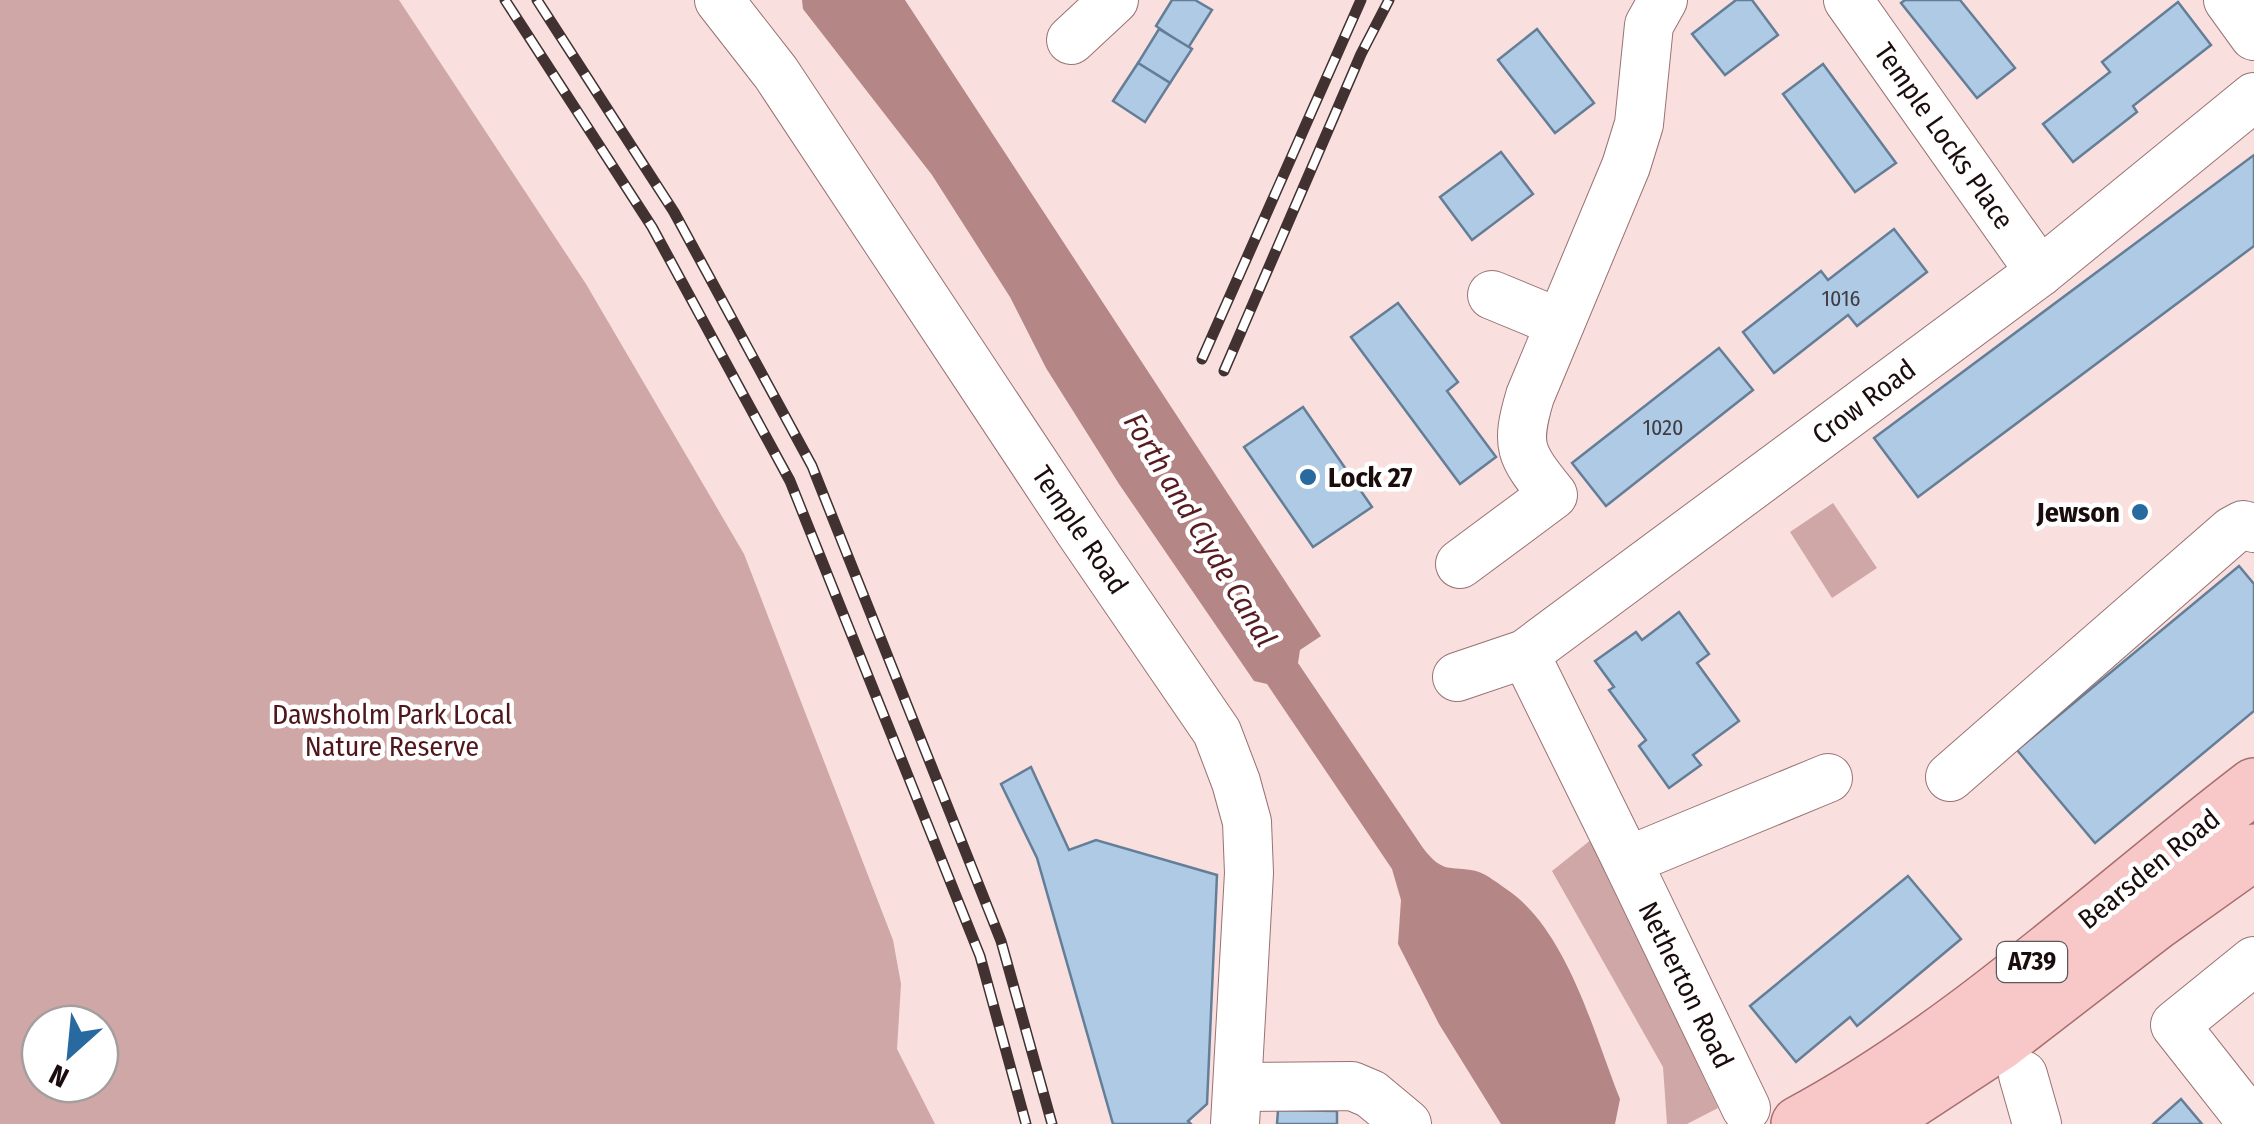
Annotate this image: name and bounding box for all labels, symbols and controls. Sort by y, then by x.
street label: Temple Locks Place [1867,36,2021,236]
house number: 1016 [1822,285,1861,312]
street label: Crow Road [1806,353,1922,451]
water label: Forth and Clyde Canal [1116,407,1284,653]
house number: 1020 [1643,414,1683,441]
street label: Temple Road [1025,460,1135,600]
place label: Lock 27 [1328,461,1413,494]
marker: Lock 27 [1297,466,1319,488]
place label: Jewson [2036,496,2120,529]
marker: Jewson [2129,501,2151,523]
park label: Dawsholm Park Local Nature Reserve [272,698,512,763]
street label: Bearsden Road [2072,802,2226,936]
street label: Netherton Road [1631,896,1741,1074]
road number: A739 [1997,942,2067,982]
north arrow [20,1004,120,1104]
text: N [44,1057,74,1094]

